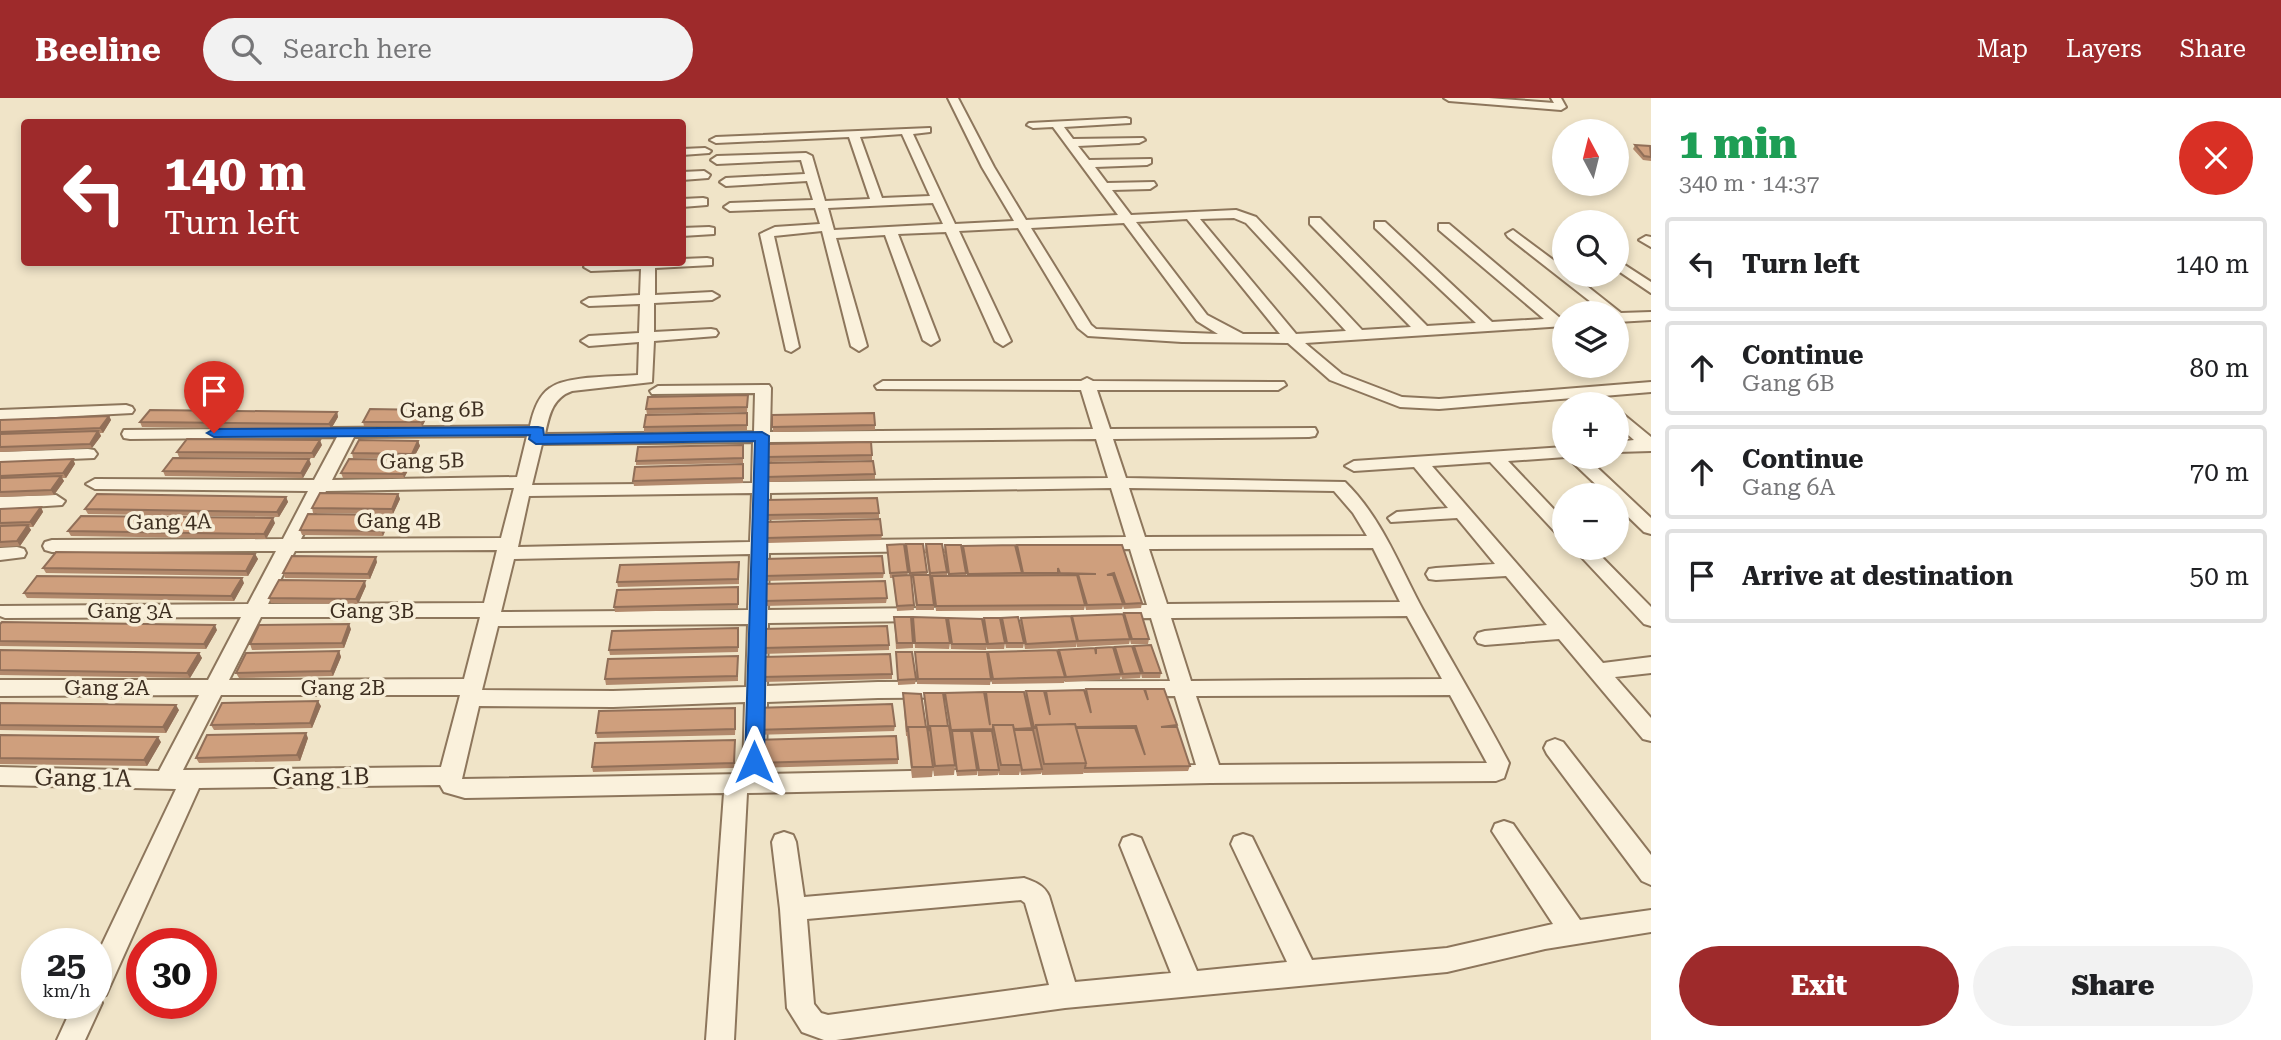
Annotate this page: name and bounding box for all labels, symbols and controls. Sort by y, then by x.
search box [203,18,693,81]
text: Beeline [35,30,161,69]
icon: search [227,30,265,68]
text: Search here [283,34,432,64]
text: Map [1977,35,2028,63]
text: Layers [2066,35,2142,63]
text: Share [2180,35,2246,63]
north arrow [1552,119,1629,196]
map controls [1552,119,1629,560]
text: 1 min [1679,119,1797,168]
button: close [2179,121,2253,195]
text: 140 m [164,145,306,202]
icon: left [49,147,140,238]
text: 340 m · 14:37 [1679,170,1819,197]
text: Turn left [164,204,299,242]
button: search [1552,210,1629,287]
icon: left [1683,245,1721,283]
text: Turn left [1742,249,1860,279]
text: 140 m [2175,249,2249,279]
button: layers [1552,301,1629,378]
text: Continue [1742,340,1864,370]
icon: ahead [1683,349,1721,387]
text: 80 m [2190,353,2249,383]
pin [184,361,244,433]
text: Gang 6B [1742,370,1835,397]
icon: arrive [195,372,233,410]
button: + [1552,392,1629,469]
street label: Gang 6B [399,397,485,423]
text: Continue [1742,444,1864,474]
street label: Gang 5B [379,448,465,474]
icon: ahead [1683,453,1721,491]
text: 70 m [2190,457,2249,487]
text: Gang 6A [1742,474,1835,501]
button: − [1552,483,1629,560]
street label: Gang 4A [126,509,212,535]
street label: Gang 4B [357,509,441,533]
icon: arrive [1683,557,1721,595]
text: Arrive at destination [1742,561,2013,591]
text: 50 m [2190,561,2249,591]
street label: Gang 3A [87,599,173,623]
street label: Gang 3B [330,599,414,623]
street label: Gang 2A [64,676,150,700]
street label: Gang 2B [301,676,385,700]
position arrow [717,725,791,799]
street label: Gang 1B [272,762,370,792]
street label: Gang 1A [34,763,132,793]
speed limit sign: 30 [126,928,217,1019]
text: 25 [47,944,86,985]
button: Exit [1679,946,1959,1026]
button: Share [1973,946,2253,1026]
text: km/h [42,980,91,1001]

